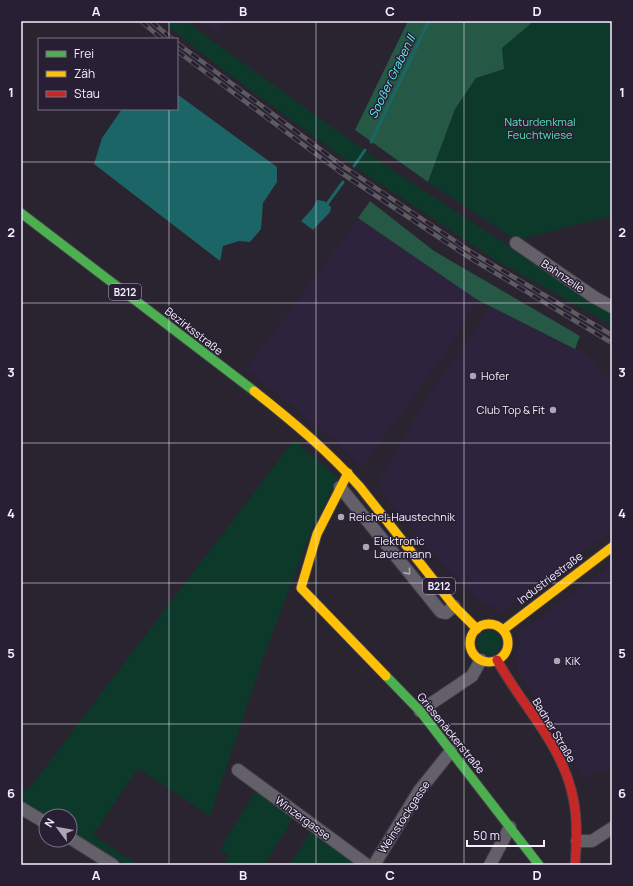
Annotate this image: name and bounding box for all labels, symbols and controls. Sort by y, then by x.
text: A [92,2,101,20]
text: B [239,2,247,20]
text: C [385,2,395,20]
text: D [532,2,542,20]
water label: Sooßer Graben II [364,30,420,121]
legend [38,38,178,110]
text: Frei [74,45,94,62]
text: Zäh [74,65,95,82]
text: 1 [8,83,14,101]
text: 1 [619,83,625,101]
text: Stau [74,85,100,102]
park label: Naturdenkmal Feuchtwiese [504,114,576,142]
text: 2 [7,223,15,241]
text: 2 [618,223,626,241]
street label: Bahnzeile [539,256,588,296]
road number: B212 [109,284,141,300]
street label: Bezirksstraße [162,303,227,358]
text: 3 [7,363,15,381]
text: 3 [618,363,626,381]
place label: Hofer [481,368,509,383]
marker: Hofer [468,371,478,381]
place label: Club Top & Fit [477,402,545,417]
marker: Club Top & Fit [548,405,558,415]
text: 4 [7,504,15,522]
text: 4 [618,504,626,522]
place label: Reichel-Haustechnik [349,509,455,524]
marker: Reichel-Haustechnik [336,512,346,522]
place label: Elektronic Lauermann [374,533,431,561]
marker: Elektronic Lauermann [361,542,371,552]
street label: Industriestraße [514,548,586,607]
one-way arrow [404,567,411,574]
road number: B212 [423,578,455,594]
text: 5 [7,644,15,662]
text: 5 [618,644,626,662]
place label: KiK [565,653,581,668]
marker: KiK [552,656,562,666]
street label: Griesenäckerstraße [414,689,489,777]
street label: Badner Straße [529,695,580,765]
street label: Weinstockgasse [374,777,433,856]
text: 6 [7,784,15,802]
text: 6 [618,784,626,802]
street label: Winzergasse [272,792,335,843]
north arrow [38,808,78,848]
text: N [41,815,58,830]
scale bar [467,822,544,848]
text: 50 m [473,827,500,844]
text: A [92,866,101,884]
text: B [239,866,247,884]
text: C [385,866,395,884]
text: D [532,866,542,884]

